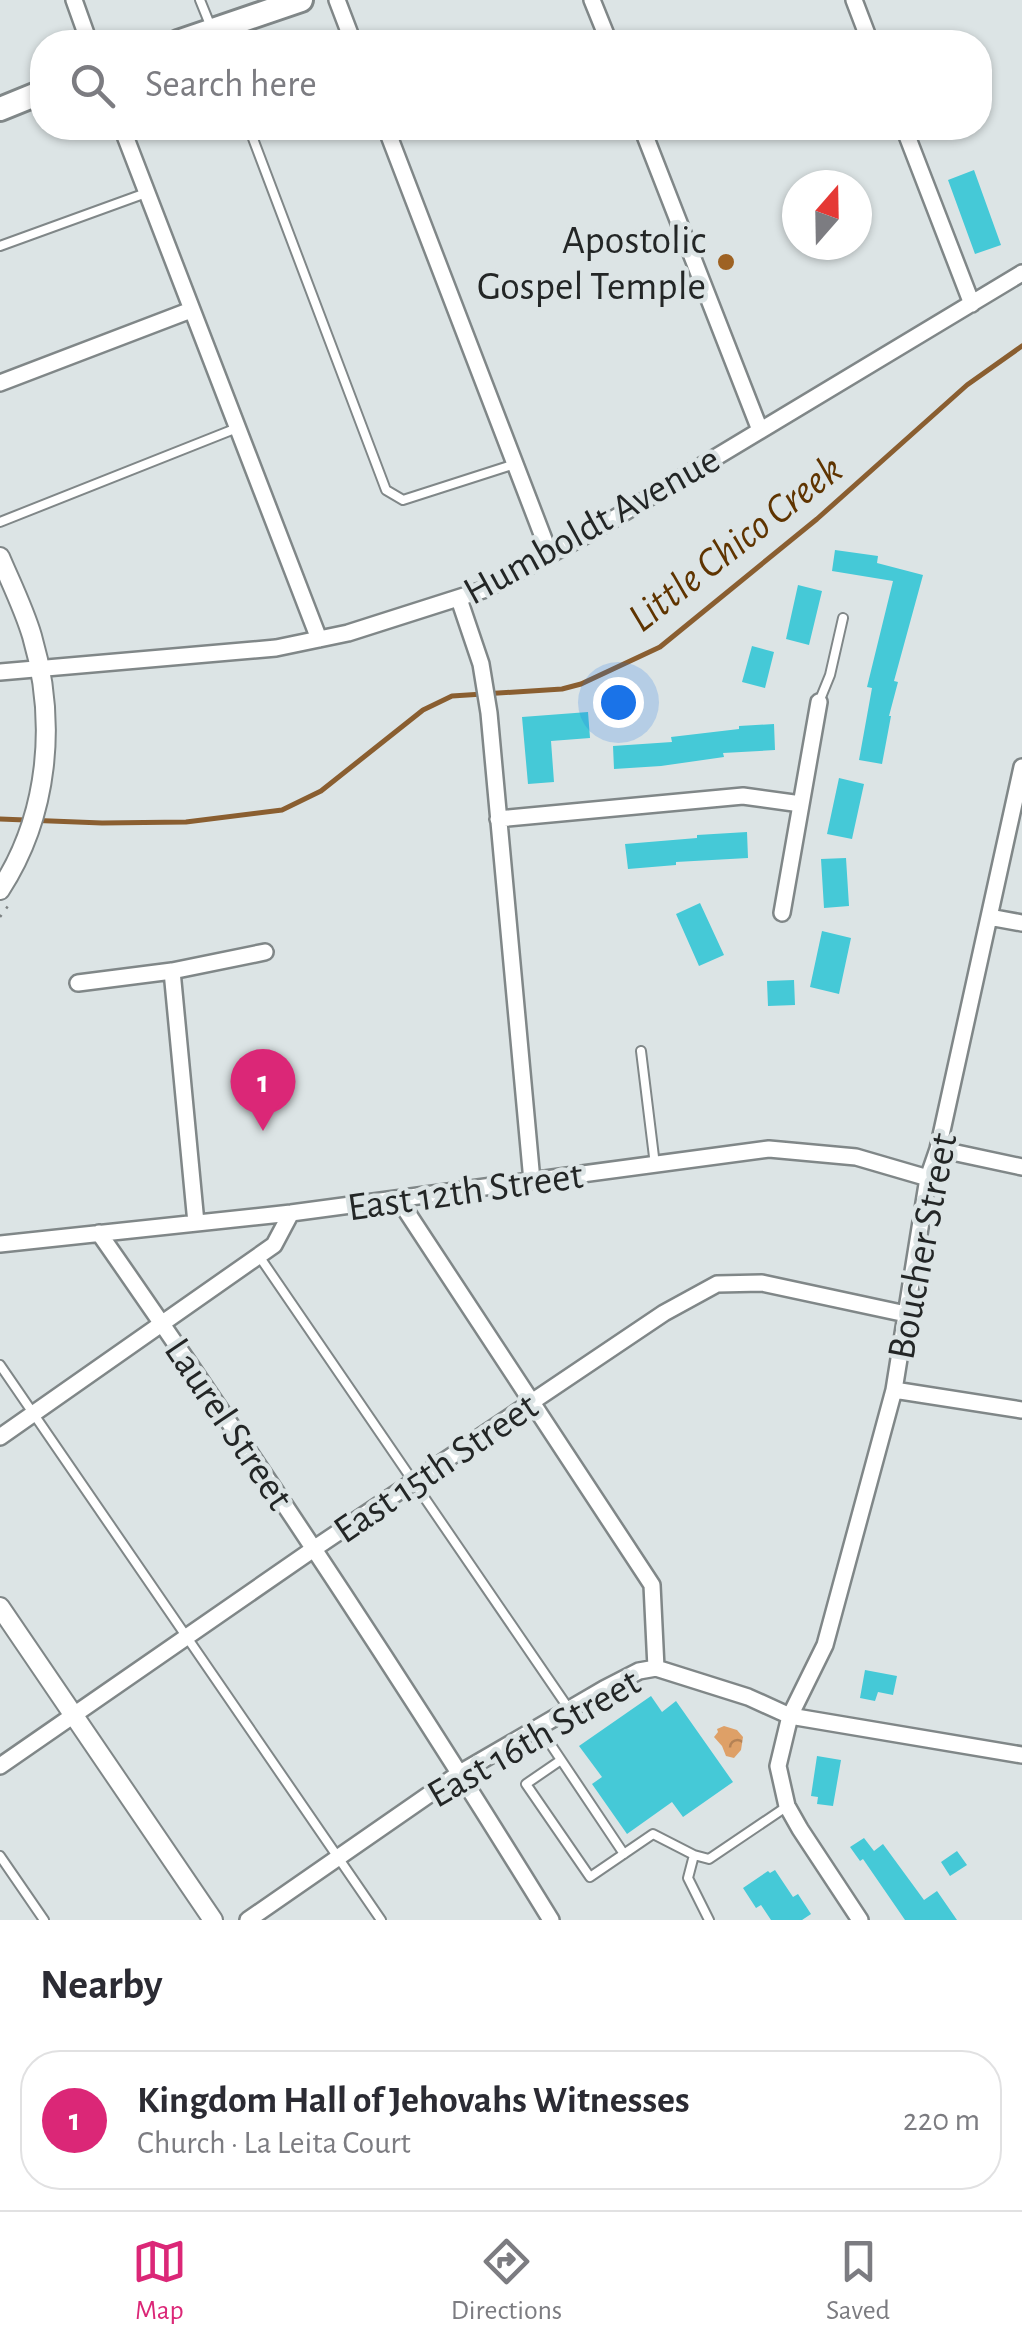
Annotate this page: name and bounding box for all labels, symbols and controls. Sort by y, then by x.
search box [30,30,992,140]
icon: search [65,58,120,113]
text: Search here [145,66,317,104]
north arrow [782,170,872,260]
place label: Apostolic Gospel Temple [477,221,706,307]
marker: Apostolic Gospel Temple [715,251,737,273]
street label: Humboldt Avenue [457,439,727,613]
water label: Little Chico Creek [620,447,850,640]
your location [593,677,644,728]
pin: 1 [230,1048,296,1131]
street label: Boucher Street [881,1130,965,1363]
street label: East 12th Street [345,1156,586,1228]
street label: Laurel Street [157,1331,300,1517]
street label: East 15th Street [327,1386,545,1551]
street label: East 16th Street [421,1662,647,1816]
text: Nearby [40,1964,163,2006]
text: Kingdom Hall of Jehovahs Witnesses [137,2082,690,2120]
text: 1 [69,2104,80,2136]
text: 220 m [903,2104,980,2136]
text: Church · La Leita Court [137,2127,411,2159]
tab: Map [132,2234,187,2328]
tab: Directions [451,2234,562,2328]
tab: Saved [826,2234,890,2328]

